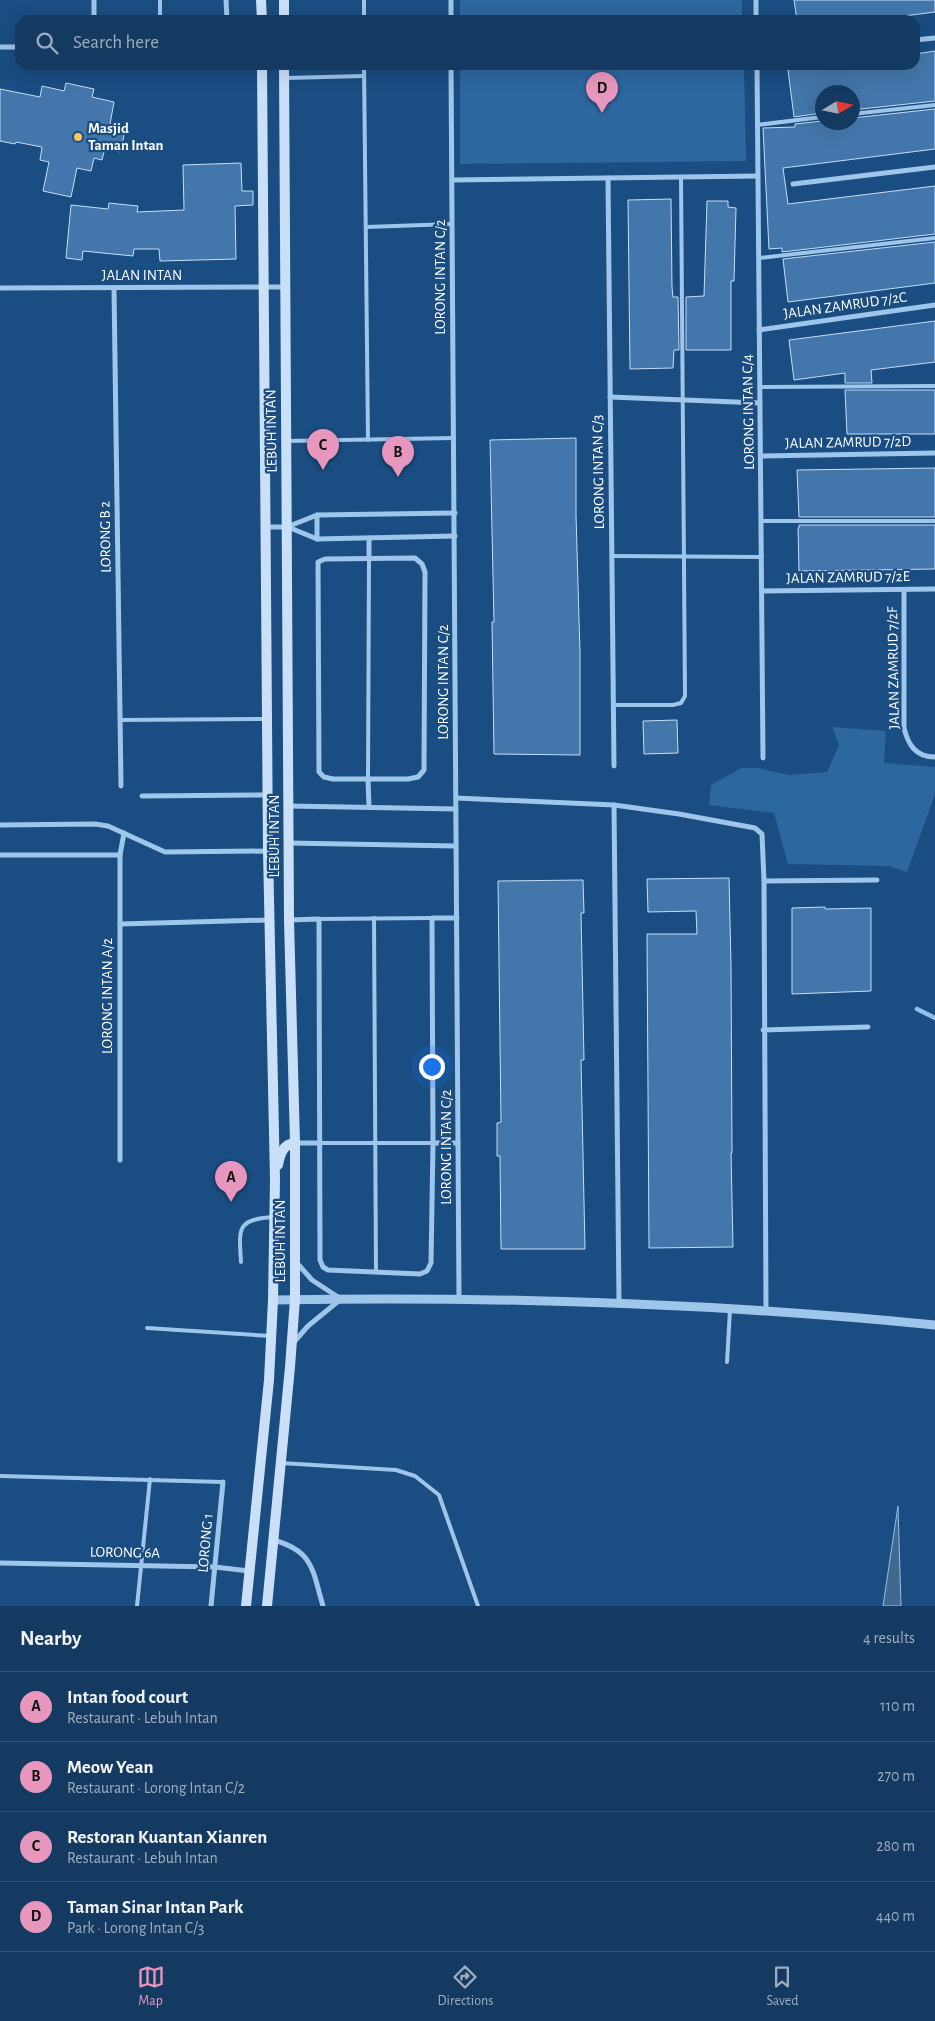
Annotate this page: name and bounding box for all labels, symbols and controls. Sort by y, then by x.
search box [15,15,920,70]
icon: search [33,29,61,57]
text: Search here [73,33,159,52]
pin: D [586,72,618,113]
north arrow [815,85,860,130]
place label: Masjid Taman Intan [88,121,164,153]
marker: Masjid Taman Intan [72,131,84,143]
street label: LORONG INTAN C/2 [433,219,448,335]
street label: JALAN INTAN [102,268,182,283]
street label: JALAN ZAMRUD 7/2C [783,289,908,322]
street label: LORONG INTAN C/4 [740,354,757,470]
street label: LEBUH INTAN [263,389,280,473]
street label: LORONG INTAN C/3 [590,415,607,529]
pin: C [307,429,339,470]
street label: JALAN ZAMRUD 7/2D [785,434,911,451]
pin: B [382,436,414,477]
street label: LORONG B 2 [97,501,114,573]
street label: JALAN ZAMRUD 7/2E [786,569,910,586]
street label: JALAN ZAMRUD 7/2F [885,606,902,730]
street label: LORONG INTAN C/2 [436,624,451,740]
street label: LEBUH INTAN [267,794,282,878]
street label: LORONG INTAN A/2 [100,938,115,1054]
your location [419,1054,445,1080]
street label: LORONG INTAN C/2 [439,1089,454,1205]
pin: A [215,1161,247,1202]
street label: LEBUH INTAN [273,1199,288,1283]
street label: LORONG 1 [195,1513,216,1573]
street label: LORONG 6A [90,1544,161,1561]
text: Nearby [20,1628,81,1649]
text: 4 results [863,1630,915,1646]
text: Intan food court [67,1688,188,1707]
text: A [31,1698,41,1714]
text: 110 m [880,1698,915,1714]
text: Restaurant · Lebuh Intan [67,1710,218,1726]
text: Meow Yean [67,1758,153,1777]
text: B [31,1768,41,1784]
text: 270 m [877,1768,915,1784]
text: Restaurant · Lorong Intan C/2 [67,1780,245,1796]
text: Restoran Kuantan Xianren [67,1828,267,1847]
text: C [32,1838,40,1854]
text: 280 m [876,1838,915,1854]
text: Restaurant · Lebuh Intan [67,1850,218,1866]
text: Taman Sinar Intan Park [67,1898,244,1917]
text: D [31,1908,41,1924]
text: 440 m [876,1908,915,1924]
text: Park · Lorong Intan C/3 [67,1920,204,1936]
tab: Map [137,1963,165,2010]
tab: Directions [438,1963,493,2010]
tab: Saved [766,1963,798,2010]

